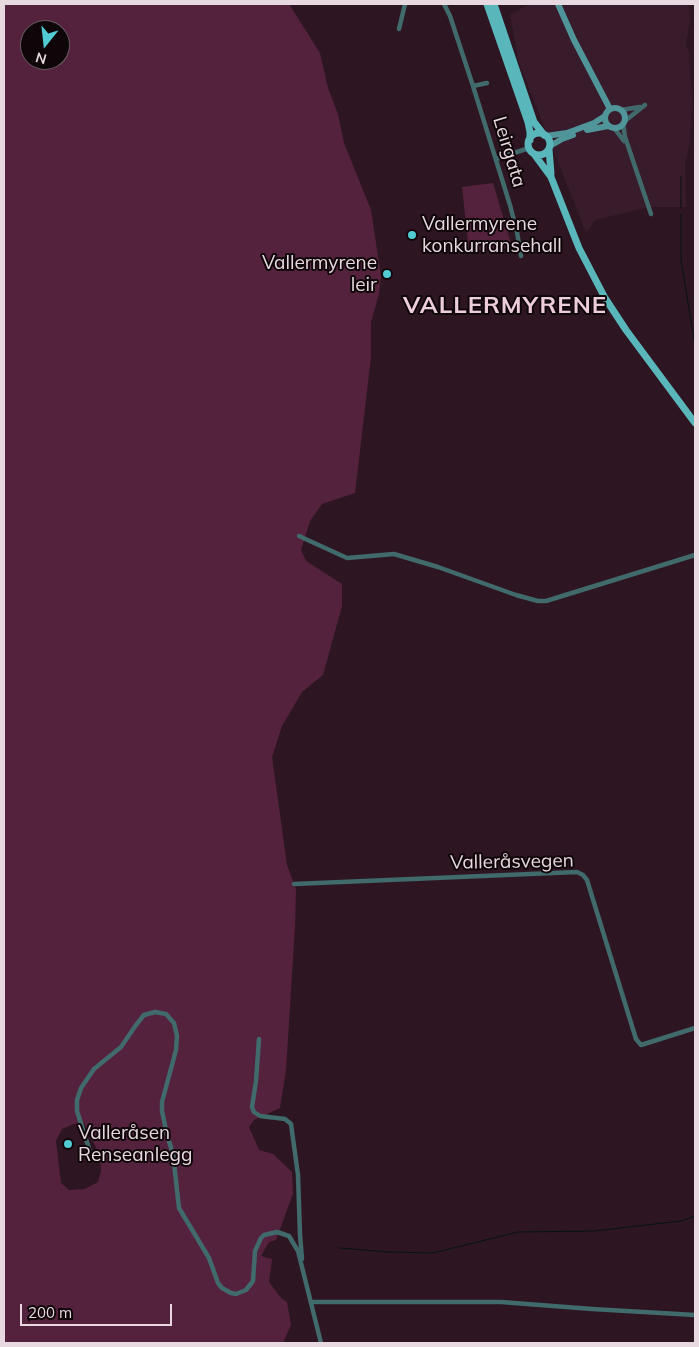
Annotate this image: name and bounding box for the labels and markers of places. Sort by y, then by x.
place label: Vallermyrene konkurransehall [422,213,562,257]
marker: Vallermyrene konkurransehall [406,229,418,241]
place label: Vallermyrene leir [262,252,377,296]
marker: Vallermyrene leir [381,268,393,280]
place label: Valleråsen Renseanlegg [78,1122,192,1166]
marker: Valleråsen Renseanlegg [62,1138,74,1150]

